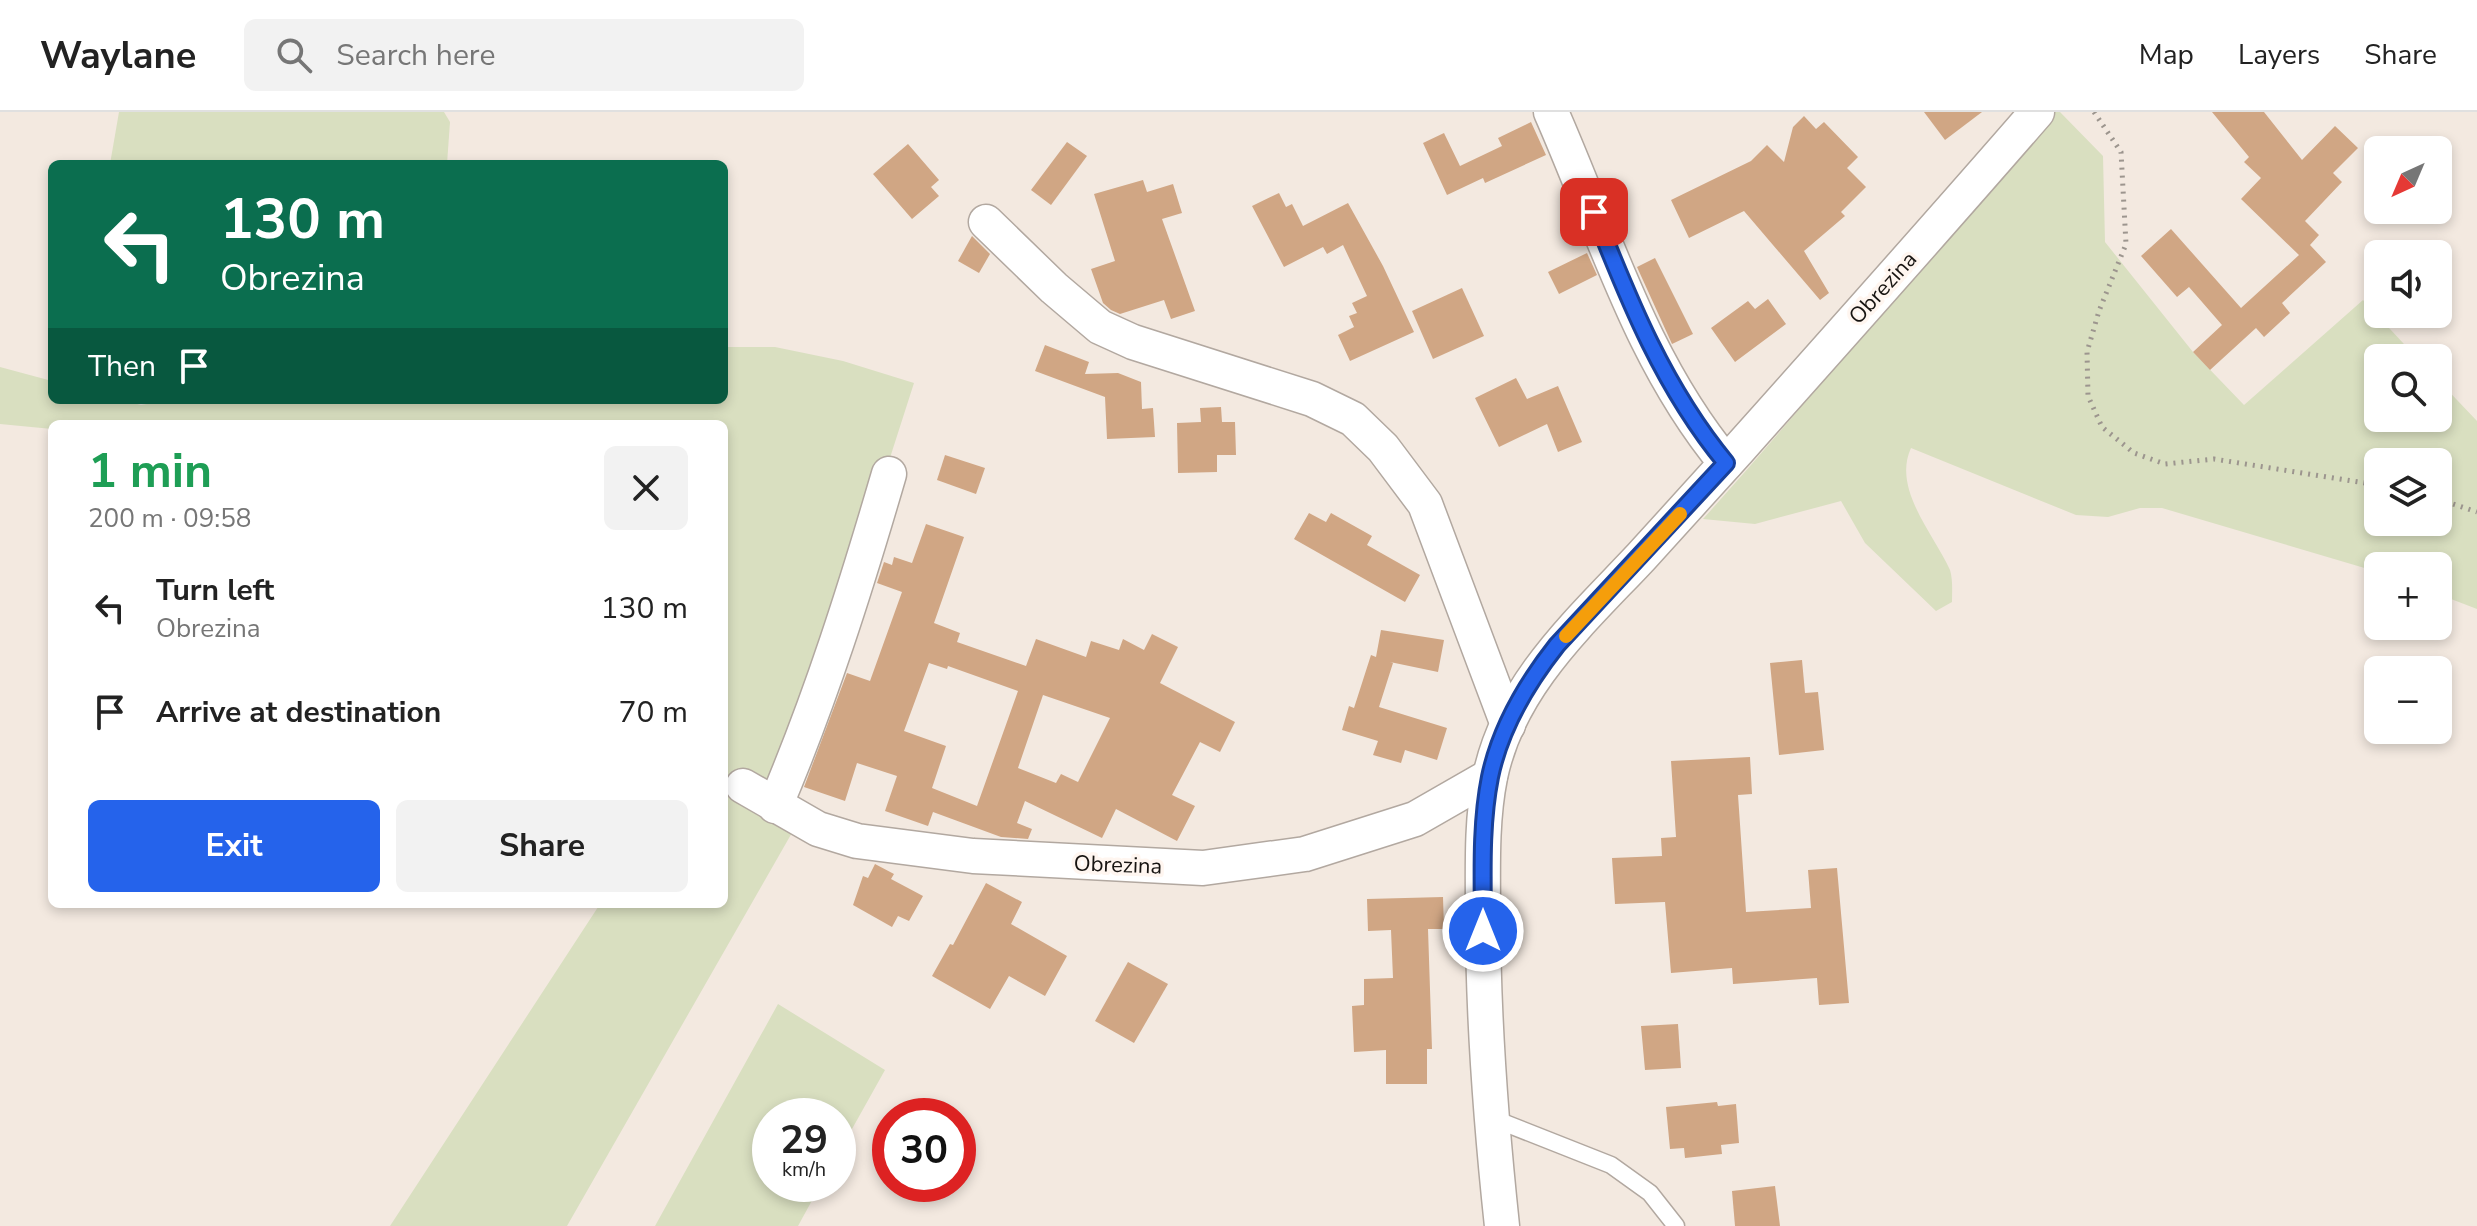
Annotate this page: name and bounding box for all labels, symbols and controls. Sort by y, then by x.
search box [244,19,804,91]
text: Waylane [40,30,196,81]
icon: search [272,33,316,77]
text: Search here [336,35,495,76]
text: Map [2139,36,2194,74]
text: Layers [2238,36,2320,74]
text: Share [2364,36,2437,74]
north arrow [2364,136,2452,224]
map controls [2364,136,2452,744]
pin [1560,178,1628,246]
text: 130 m [220,181,385,258]
icon: arrive [1572,190,1616,234]
icon: left [88,192,192,296]
button: sound [2364,240,2452,328]
street label: Obrezina [1842,245,1924,331]
text: Obrezina [220,254,365,303]
icon: arrive [172,344,216,388]
button: search [2364,344,2452,432]
text: Then [88,346,156,387]
text: 1 min [88,438,212,504]
button: close [604,446,688,530]
button: layers [2364,448,2452,536]
text: 200 m · 09:58 [88,501,251,536]
button: + [2364,552,2452,640]
text: Turn left [156,570,274,611]
icon: left [88,586,132,630]
text: 130 m [601,588,688,629]
text: Obrezina [156,611,261,646]
button: − [2364,656,2452,744]
icon: arrive [88,690,132,734]
text: Arrive at destination [156,692,441,733]
text: 70 m [619,692,688,733]
button: Exit [88,800,380,892]
button: Share [396,800,688,892]
street label: Obrezina [1073,848,1163,882]
position arrow [1441,889,1525,973]
speed limit sign: 30 [872,1098,976,1202]
text: 29 [780,1113,828,1167]
text: km/h [782,1156,826,1183]

